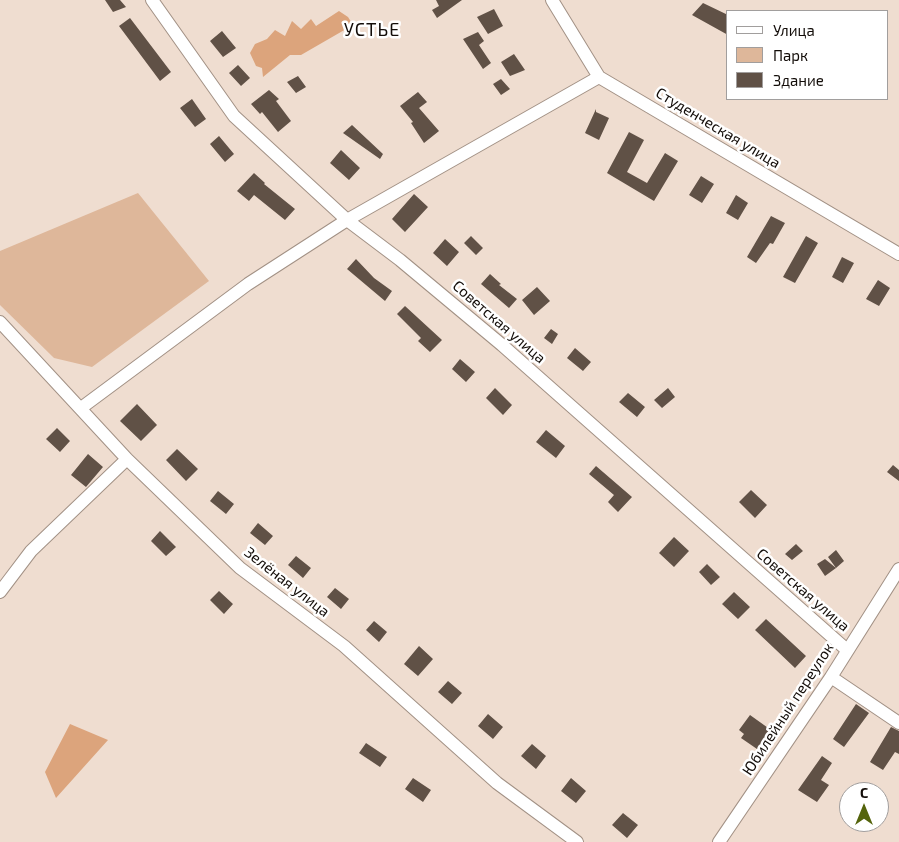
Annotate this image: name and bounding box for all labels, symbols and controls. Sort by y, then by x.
legend [726,10,889,100]
district label: УСТЬЕ [343,19,401,41]
text: Улица [773,21,815,39]
text: Парк [773,46,808,64]
text: Здание [773,71,824,89]
street label: Студенческая улица [652,84,784,172]
street label: Советская улица [449,277,549,367]
street label: Зелёная улица [241,543,333,621]
street label: Советская улица [753,545,853,635]
street label: Юбилейный переулок [738,639,838,779]
north arrow [839,782,889,832]
text: С [860,784,868,801]

